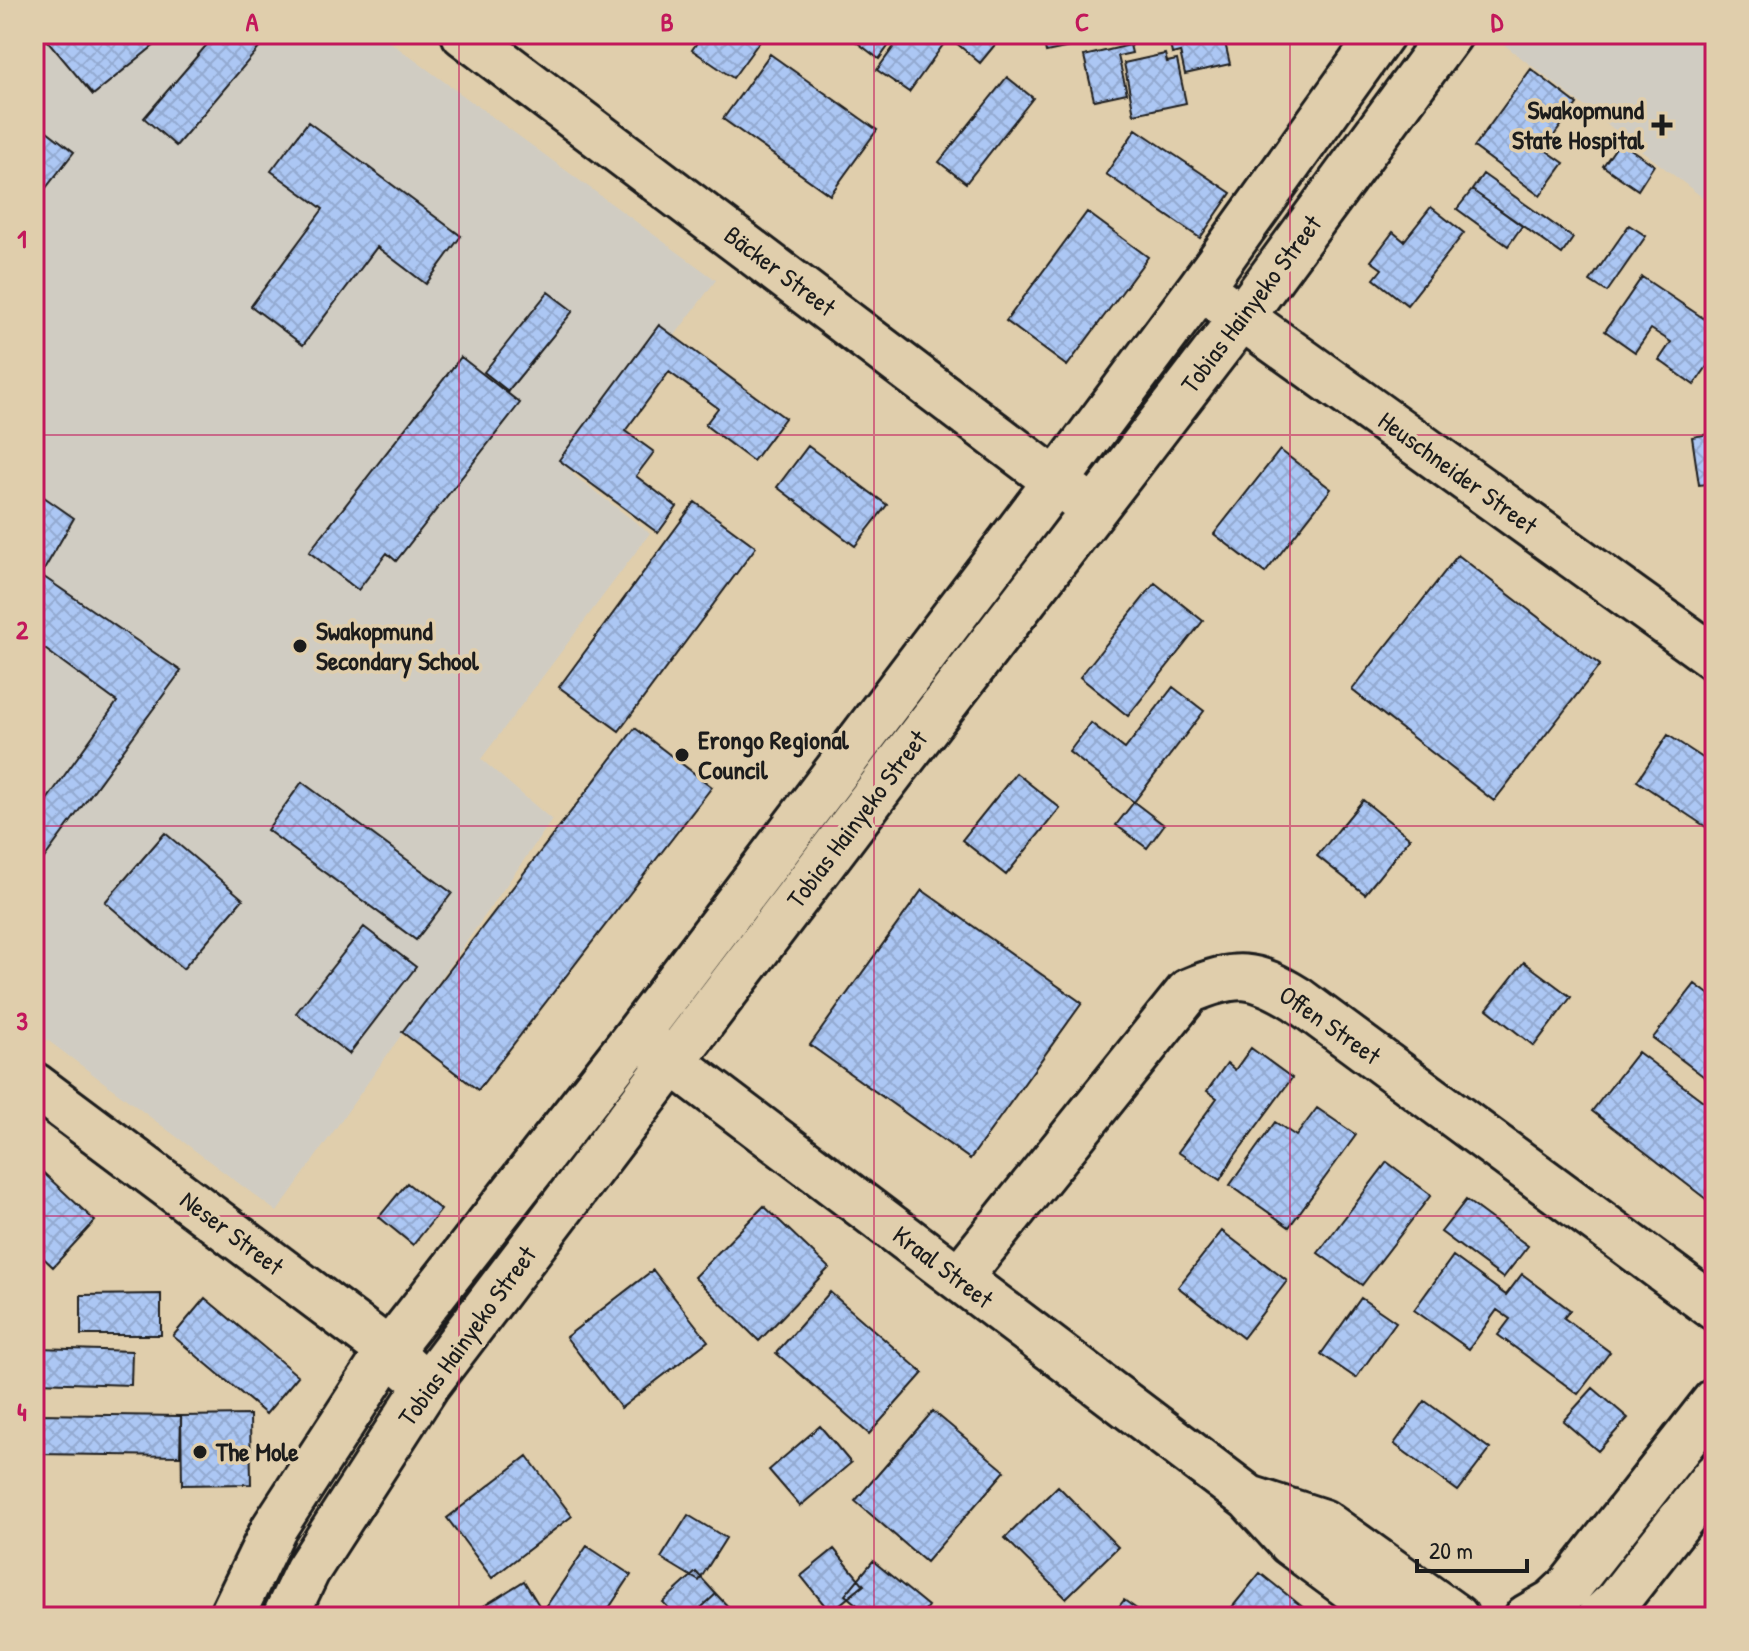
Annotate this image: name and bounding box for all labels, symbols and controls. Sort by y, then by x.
text: A [246,4,259,39]
text: B [660,4,674,39]
text: C [1075,4,1089,39]
text: D [1491,4,1504,39]
place label: Swakopmund State Hospital [1512,92,1645,158]
marker: Swakopmund State Hospital [1651,114,1673,136]
street label: Tobias Hainyeko Street [1172,207,1330,400]
street label: Bäcker Street [717,217,844,325]
text: 1 [17,221,27,256]
street label: Heuschneider Street [1372,403,1546,543]
text: 2 [16,612,29,647]
place label: Swakopmund Secondary School [316,613,480,679]
marker: Swakopmund Secondary School [291,637,309,655]
place label: Erongo Regional Council [698,722,850,787]
street label: Tobias Hainyeko Street [778,722,936,915]
marker: Erongo Regional Council [673,746,691,764]
street label: Offen Street [1272,977,1389,1073]
text: 3 [16,1003,28,1038]
street label: Neser Street [173,1182,292,1284]
street label: Kraal Street [886,1217,1002,1317]
street label: Tobias Hainyeko Street [389,1238,544,1433]
text: 4 [17,1394,27,1429]
place label: The Mole [215,1434,299,1469]
marker: The Mole [191,1443,209,1461]
scale bar [1417,1523,1527,1573]
text: 20 m [1429,1534,1473,1566]

